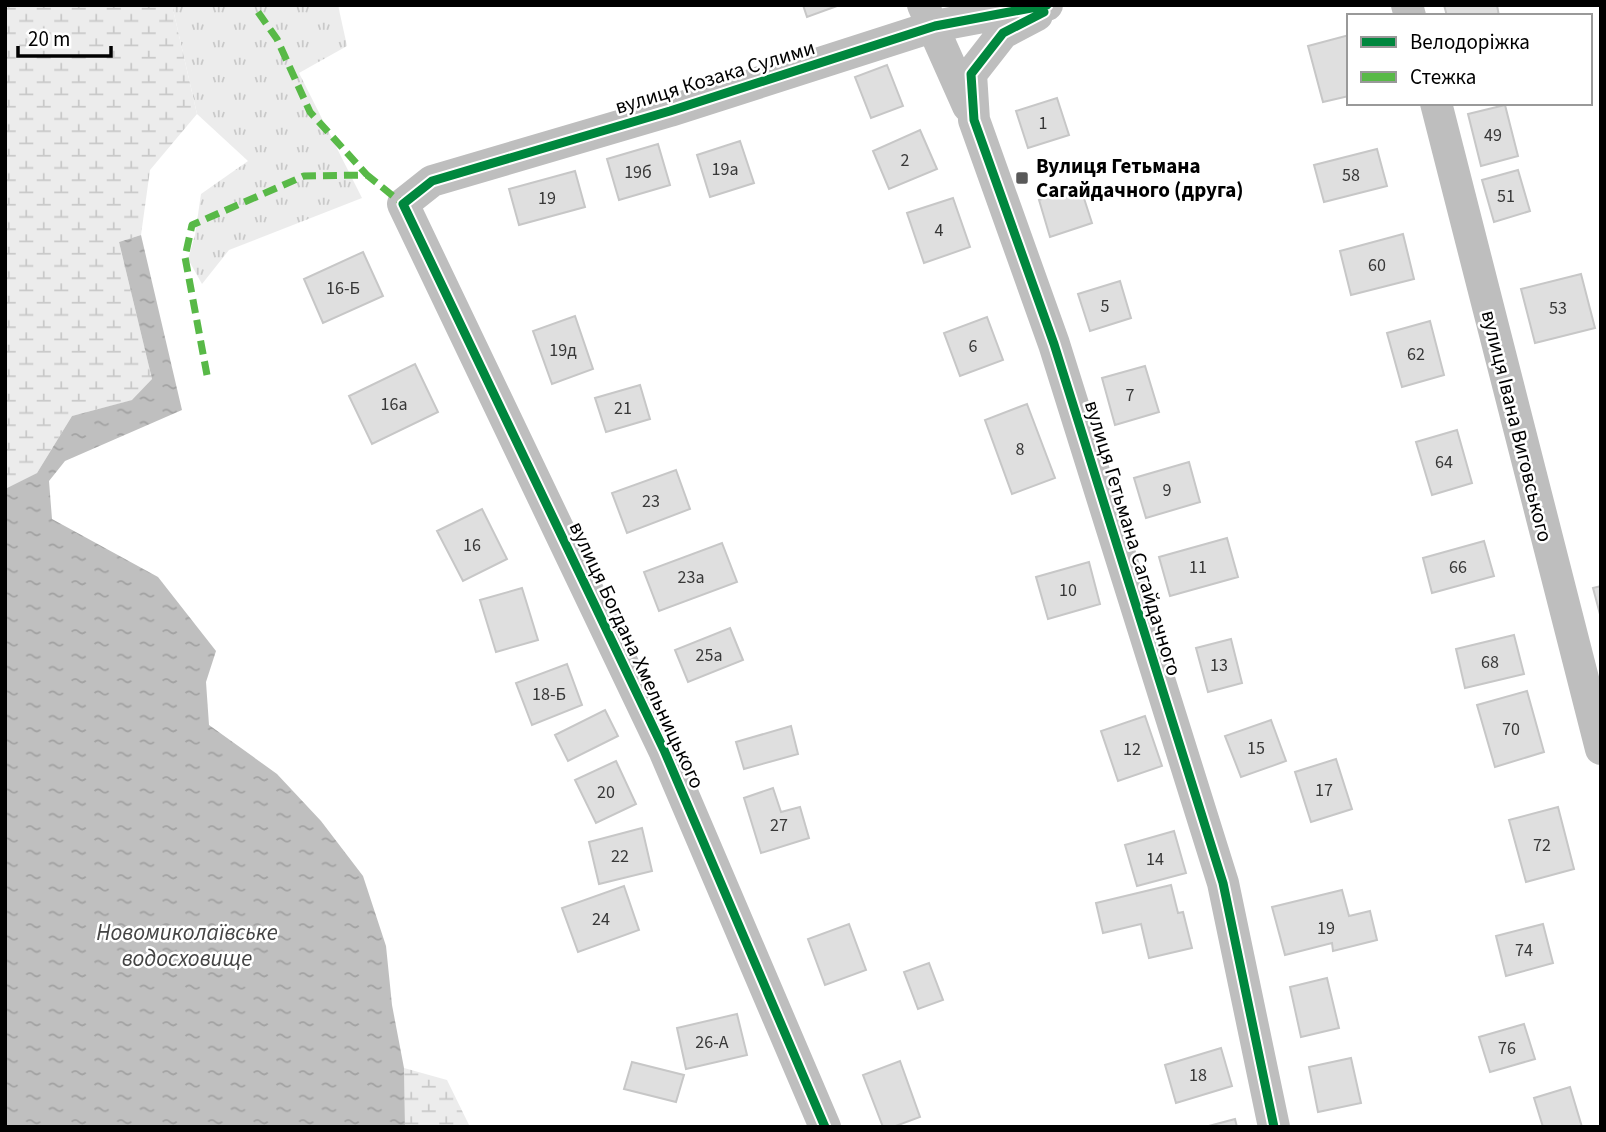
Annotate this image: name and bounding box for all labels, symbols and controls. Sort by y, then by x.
scale bar [18,14,110,58]
legend [1347,14,1592,105]
text: 20 m [28,24,70,54]
text: Велодоріжка [1410,27,1530,57]
street label: вулиця Козака Сулими [611,32,819,122]
text: Стежка [1410,62,1476,92]
house number: 1 [1039,111,1047,136]
house number: 49 [1484,123,1502,148]
house number: 2 [901,148,910,173]
place label: Вулиця Гетьмана Сагайдачного (друга) [1036,151,1244,205]
house number: 19а [712,157,738,182]
house number: 19б [624,160,652,185]
house number: 58 [1342,163,1360,188]
marker: Вулиця Гетьмана Сагайдачного (друга) [1014,170,1030,186]
house number: 51 [1497,184,1515,209]
house number: 19 [538,186,556,211]
house number: 4 [935,218,944,243]
house number: 60 [1368,253,1386,278]
house number: 16-Б [326,276,360,301]
house number: 5 [1101,294,1110,319]
house number: 53 [1549,296,1567,321]
street label: вулиця Івана Виговського [1474,307,1560,545]
house number: 6 [969,334,978,359]
house number: 19д [549,338,577,363]
house number: 62 [1407,342,1425,367]
house number: 7 [1126,383,1135,408]
house number: 16а [381,392,407,417]
house number: 21 [614,396,632,421]
street label: вулиця Гетьмана Сагайдачного [1077,397,1189,679]
house number: 8 [1016,437,1025,462]
house number: 64 [1435,450,1453,475]
house number: 9 [1163,478,1172,503]
house number: 23 [642,489,660,514]
street label: вулиця Богдана Хмельницького [562,516,712,794]
house number: 16 [463,533,481,558]
house number: 11 [1189,555,1207,580]
house number: 66 [1449,555,1467,580]
house number: 23а [678,565,704,590]
house number: 10 [1059,578,1077,603]
house number: 25а [696,643,722,668]
house number: 68 [1481,650,1499,675]
house number: 13 [1210,653,1228,678]
house number: 18-Б [532,682,566,707]
house number: 70 [1502,717,1520,742]
house number: 15 [1247,736,1265,761]
house number: 12 [1123,737,1141,762]
house number: 17 [1315,778,1333,803]
house number: 20 [597,780,615,805]
house number: 27 [770,813,788,838]
house number: 72 [1533,833,1551,858]
house number: 22 [611,844,629,869]
house number: 14 [1146,847,1164,872]
house number: 24 [592,907,610,932]
water label: Новомиколаївське водосховище [96,916,278,975]
house number: 19 [1317,916,1335,941]
house number: 74 [1515,938,1533,963]
house number: 26-А [695,1030,729,1055]
house number: 76 [1498,1036,1516,1061]
house number: 18 [1189,1063,1207,1088]

